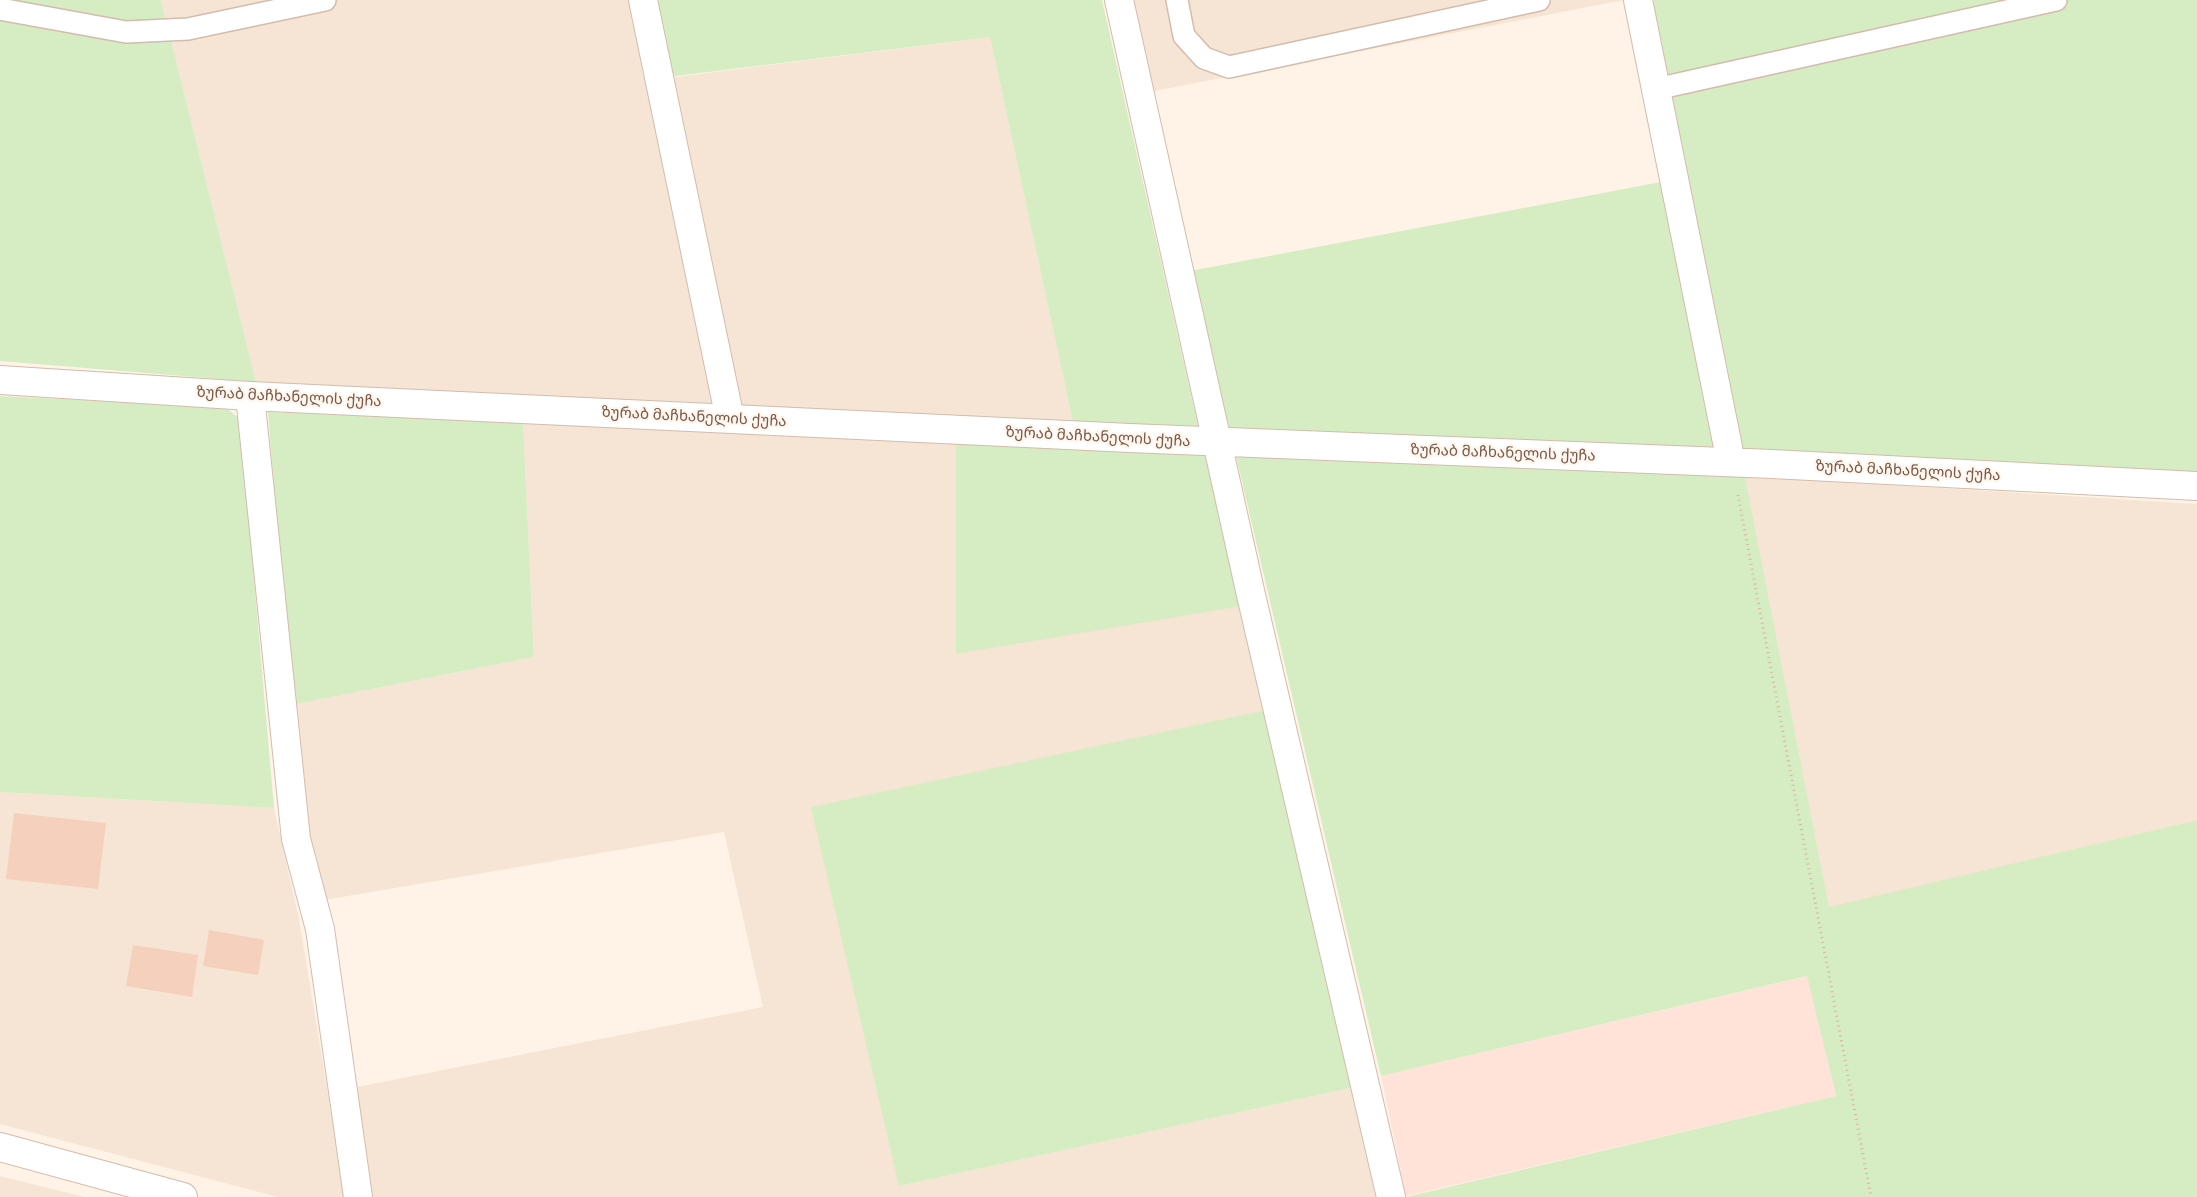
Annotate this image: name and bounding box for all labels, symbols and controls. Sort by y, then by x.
street label: ზურაბ მაჩხანელის ქუჩა [196,383,382,411]
street label: ზურაბ მაჩხანელის ქუჩა [601,403,787,431]
street label: ზურაბ მაჩხანელის ქუჩა [1005,423,1191,451]
street label: ზურაბ მაჩხანელის ქუჩა [1410,441,1596,465]
street label: ზურაბ მაჩხანელის ქუჩა [1815,457,2001,485]

